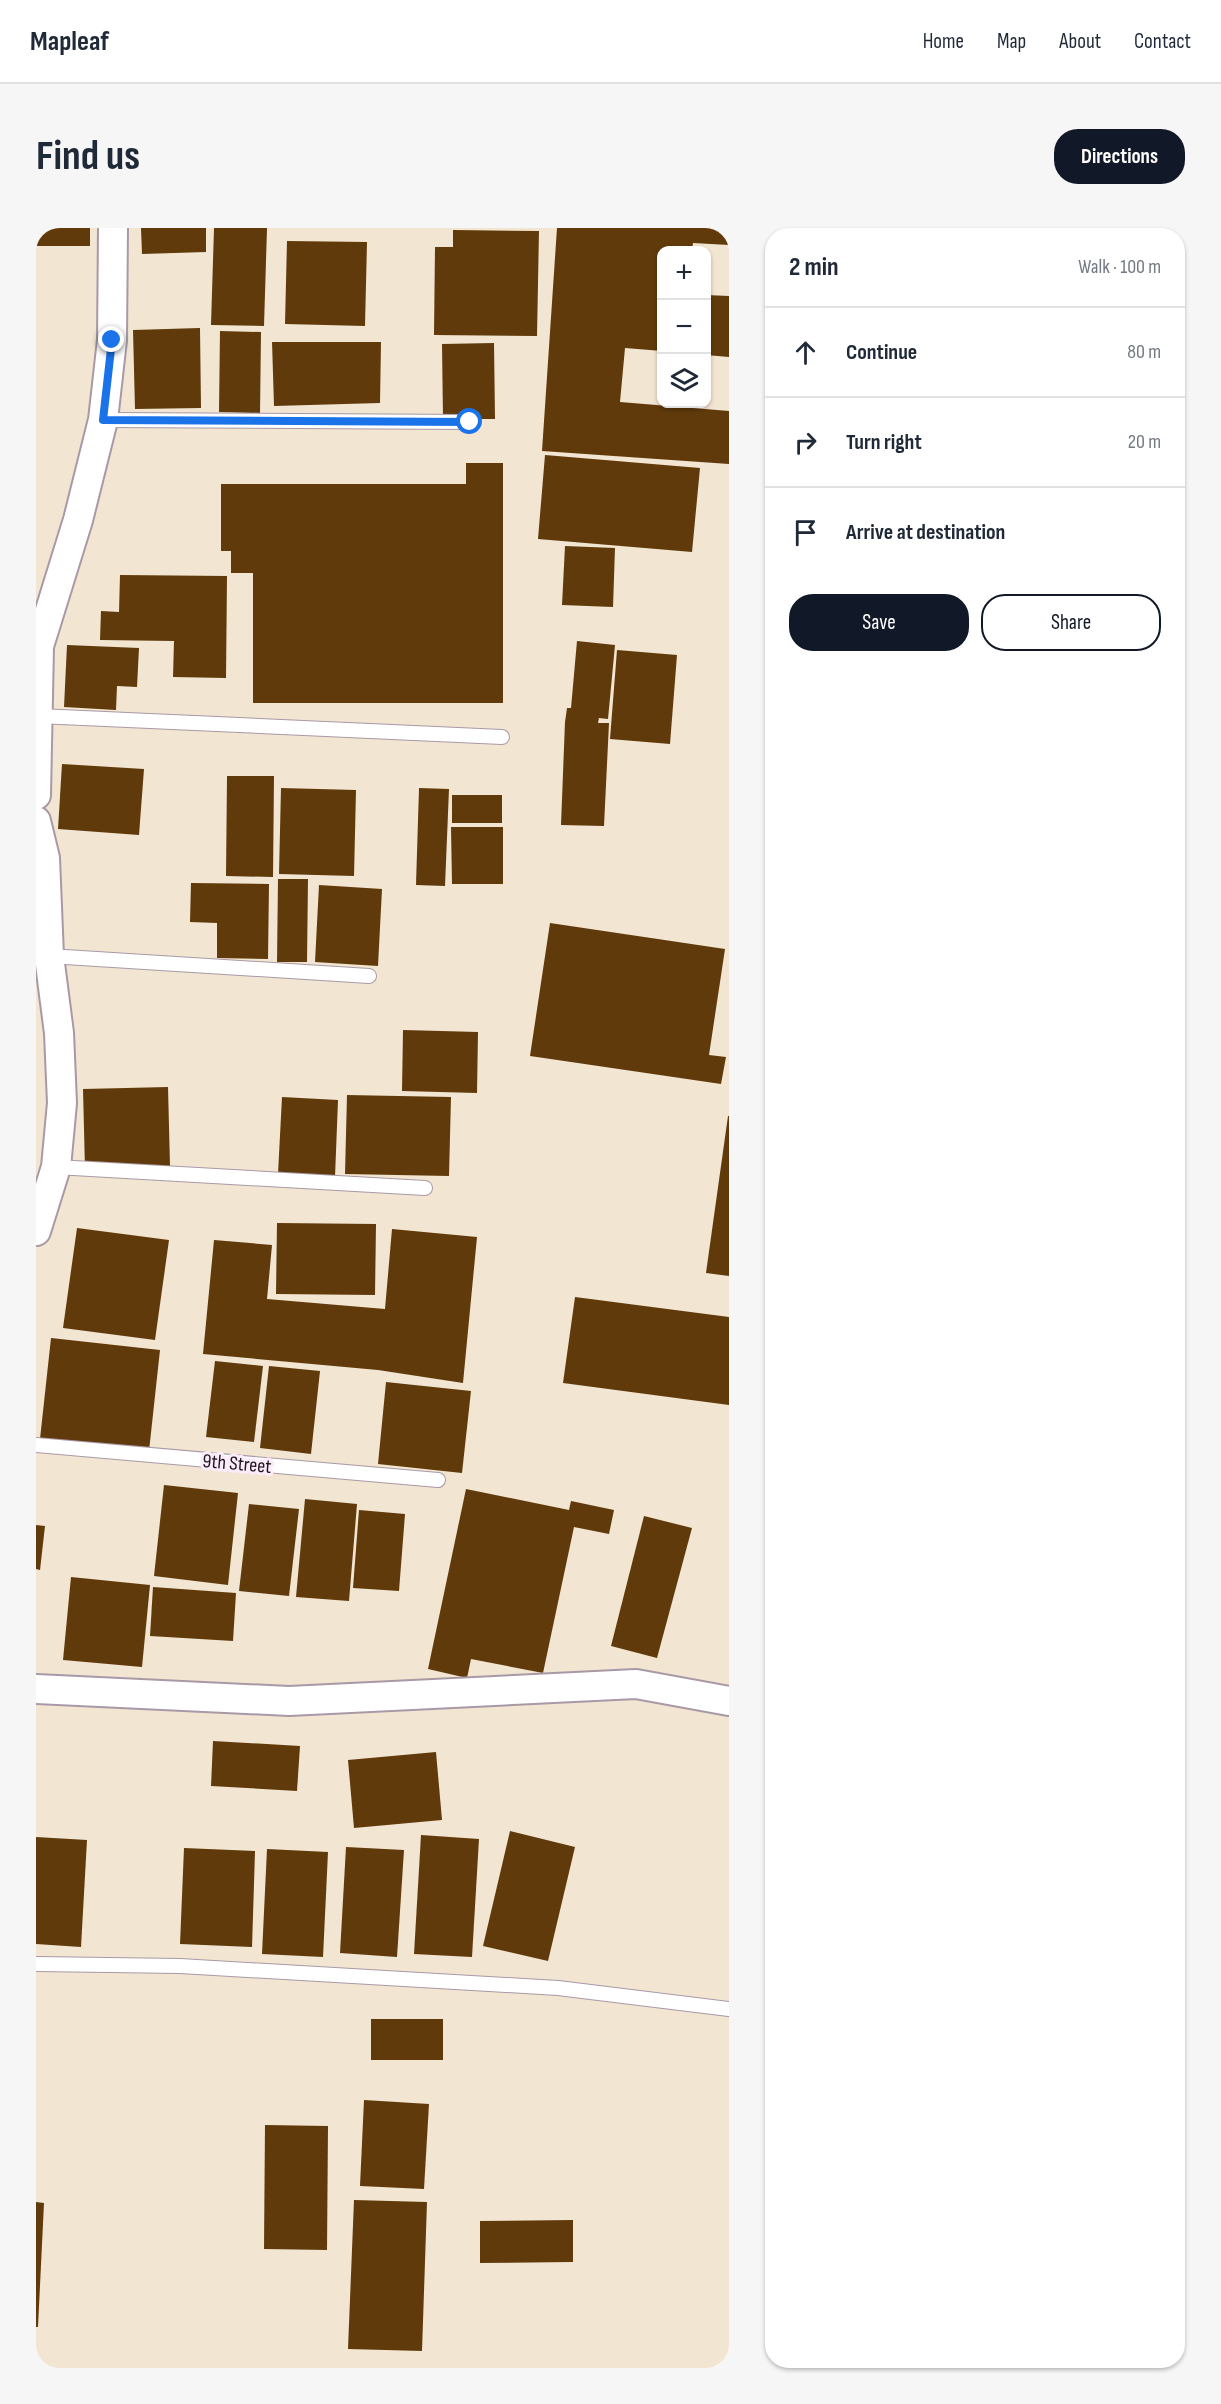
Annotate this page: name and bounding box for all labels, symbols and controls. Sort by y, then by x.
text: Mapleaf [30,25,109,58]
text: Home [923,29,964,54]
text: Map [997,29,1026,54]
text: About [1059,29,1101,54]
text: Contact [1134,29,1191,54]
button: Directions [1054,129,1185,184]
text: Find us [36,131,140,182]
map controls [657,246,711,408]
button: + [657,246,711,300]
text: 2 min [789,252,839,283]
text: Walk · 100 m [1078,255,1161,279]
button: − [657,300,711,354]
route end [98,326,124,352]
icon: ahead [789,336,822,369]
text: Continue [846,339,917,366]
text: 80 m [1127,340,1161,364]
button: layers [657,354,711,408]
route start [456,408,482,434]
icon: right [789,426,822,459]
text: Turn right [846,429,922,456]
text: 20 m [1128,430,1161,454]
icon: arrive [789,516,822,549]
text: Arrive at destination [846,519,1005,546]
button: Save [789,594,969,651]
button: Share [981,594,1161,651]
street label: 9th Street [201,1449,272,1479]

